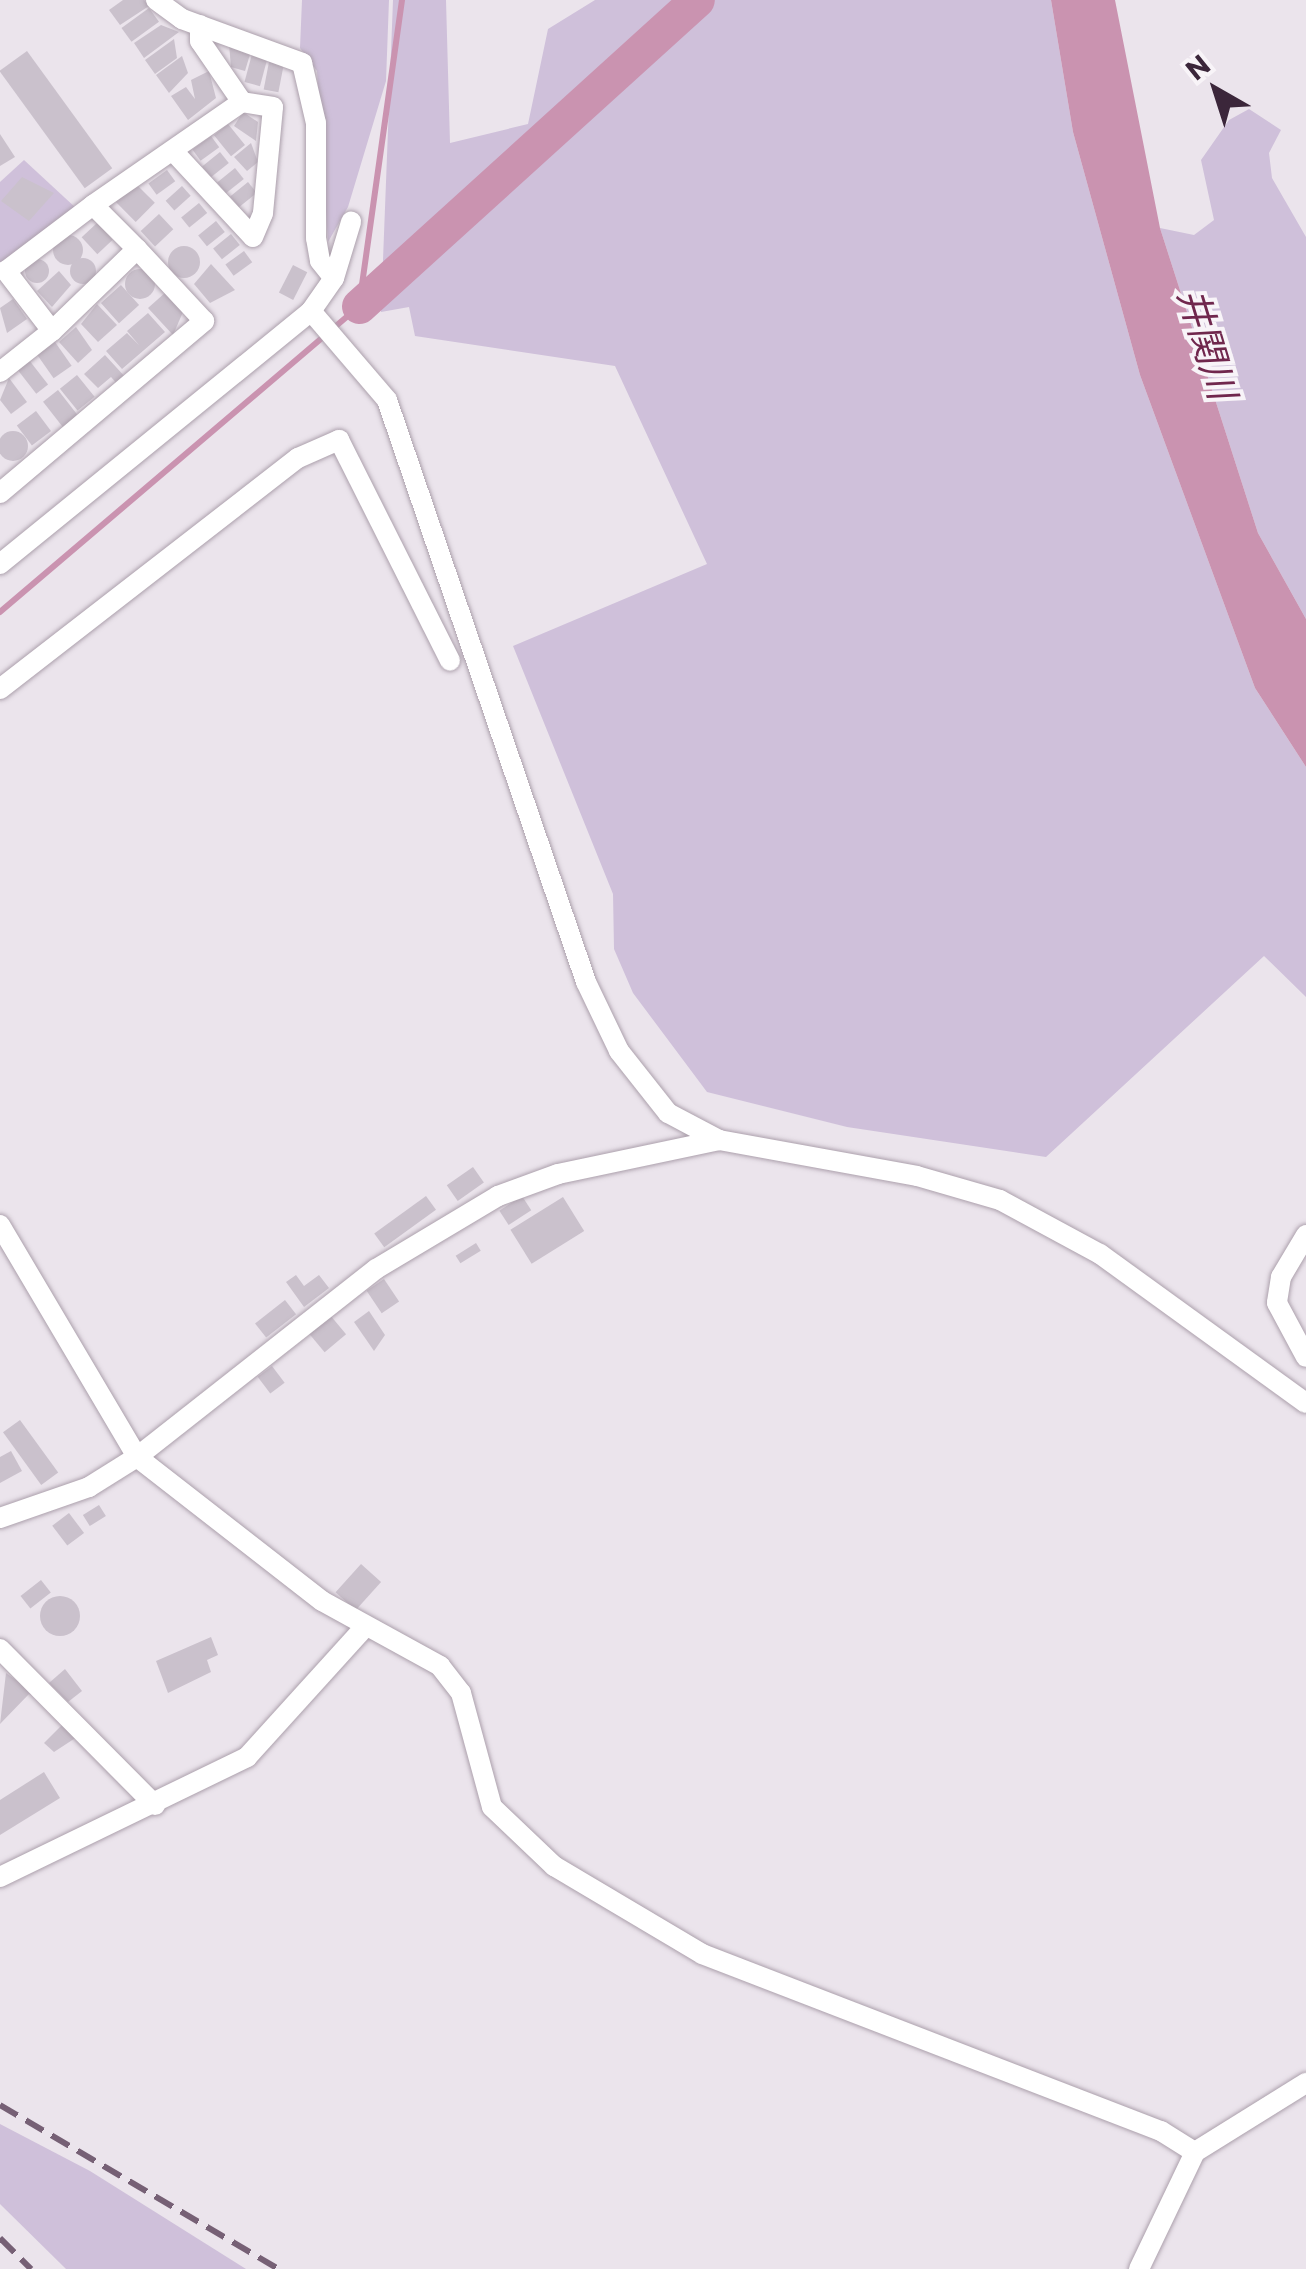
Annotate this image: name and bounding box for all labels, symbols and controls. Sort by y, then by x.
north arrow [1166,40,1266,140]
text: N [1178,47,1216,87]
water label: 井関川 [1171,282,1247,404]

